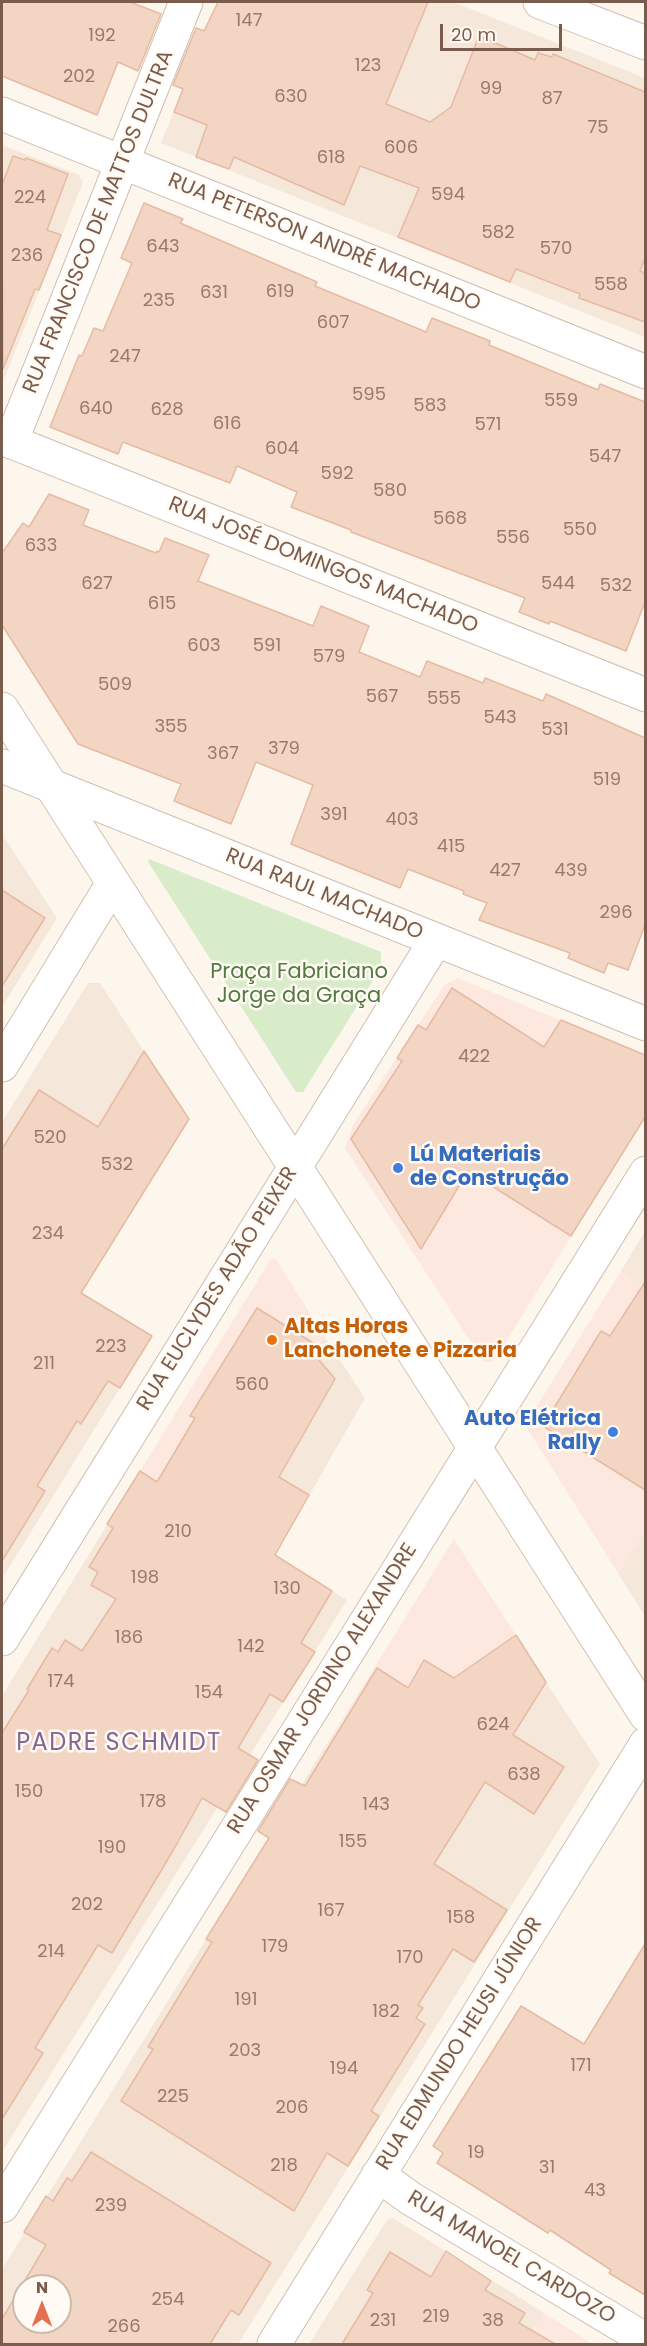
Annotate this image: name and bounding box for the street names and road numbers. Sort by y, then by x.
street label: RUA FRANCISCO DE MATTOS DULTRA [18,47,180,397]
street label: RUA PETERSON ANDRÉ MACHADO [164,169,484,317]
street label: RUA JOSÉ DOMINGOS MACHADO [165,492,481,640]
street label: RUA RAUL MACHADO [221,844,427,946]
street label: RUA EUCLYDES ADÃO PEIXER [132,1162,304,1416]
street label: RUA OSMAR JORDINO ALEXANDRE [223,1539,423,1839]
street label: RUA EDMUNDO HEUSI JÚNIOR [372,1913,548,2175]
street label: RUA MANOEL CARDOZO [403,2186,619,2330]

